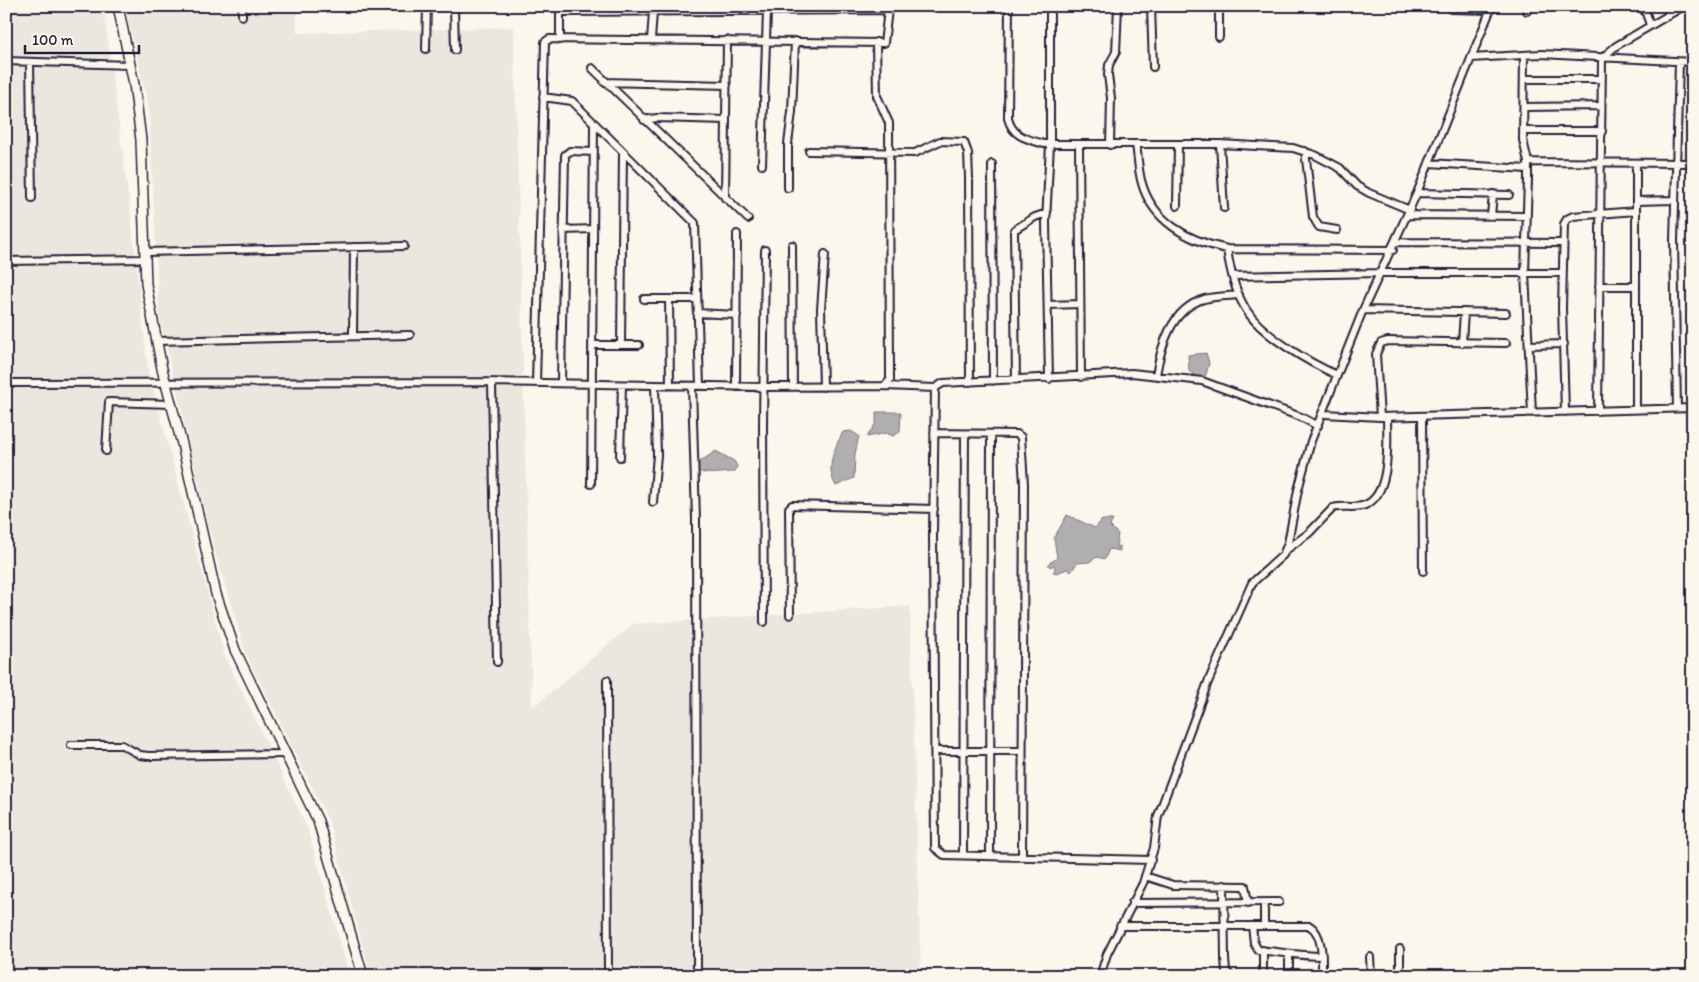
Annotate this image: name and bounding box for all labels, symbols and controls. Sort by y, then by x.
scale bar [25,22,139,54]
text: 100 m [32,31,74,49]

